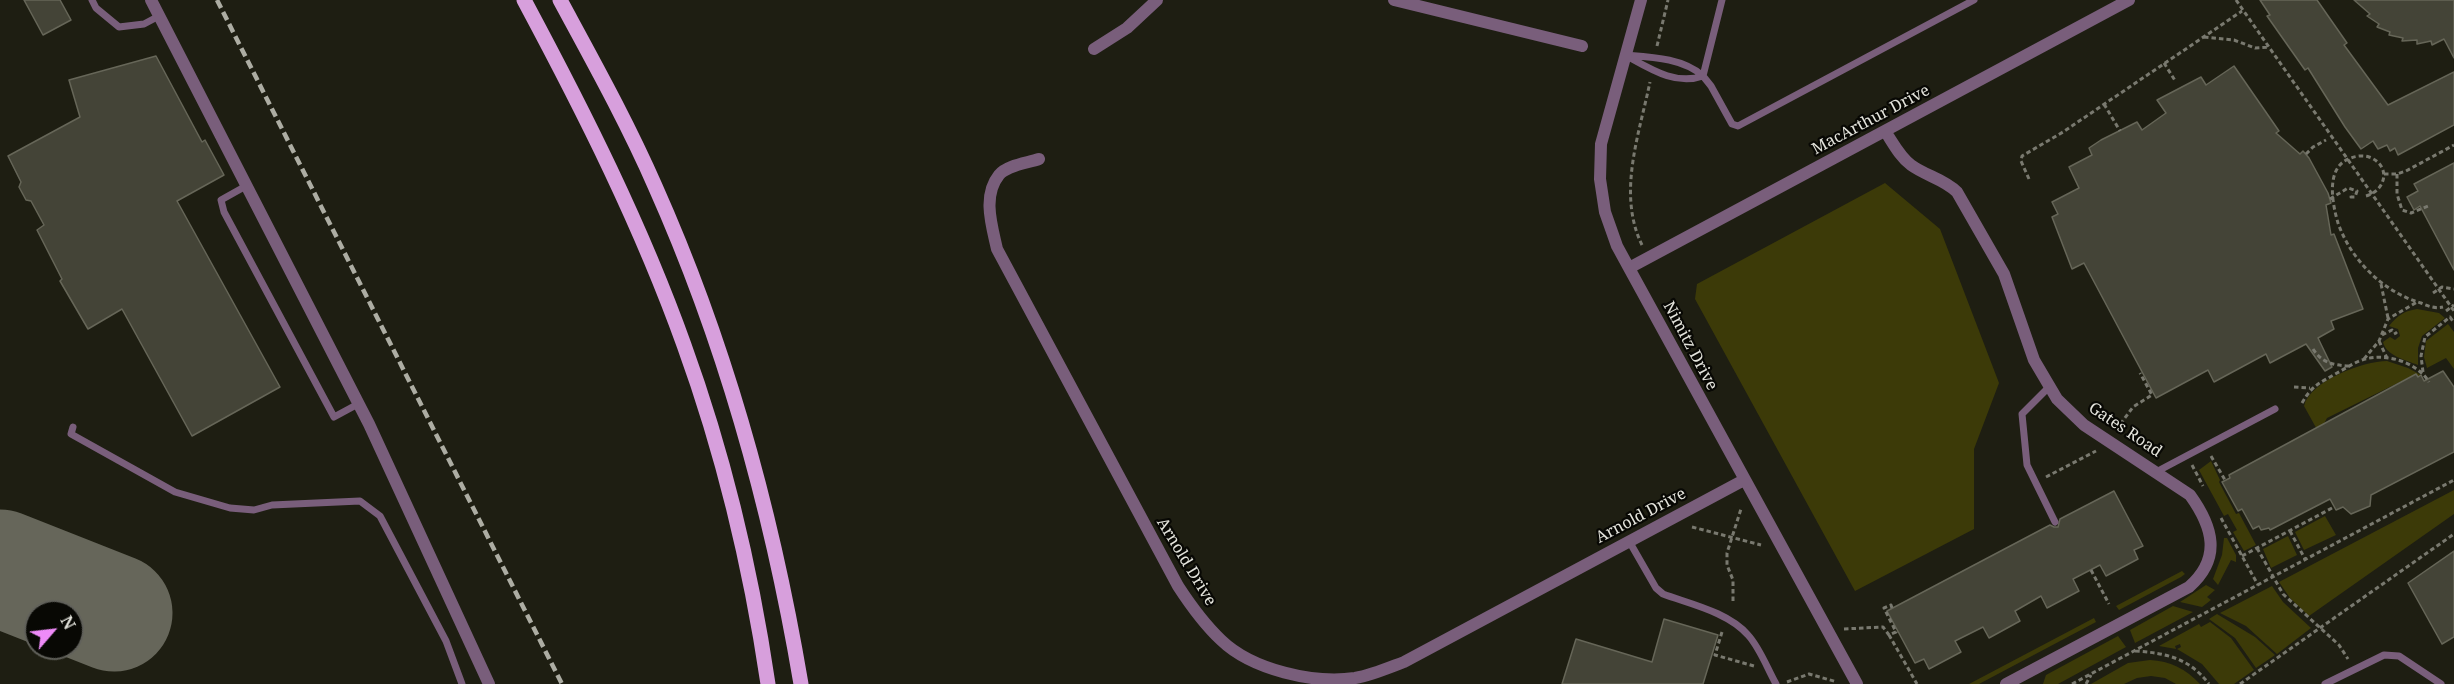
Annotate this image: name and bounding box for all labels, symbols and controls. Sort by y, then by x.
street label: MacArthur Drive [1809,81,1933,159]
street label: Nimitz Drive [1659,298,1721,394]
street label: Gates Road [2085,398,2165,462]
street label: Arnold Drive [1593,484,1689,548]
street label: Arnold Drive [1152,514,1220,610]
north arrow [24,600,84,660]
text: N [55,612,81,633]

